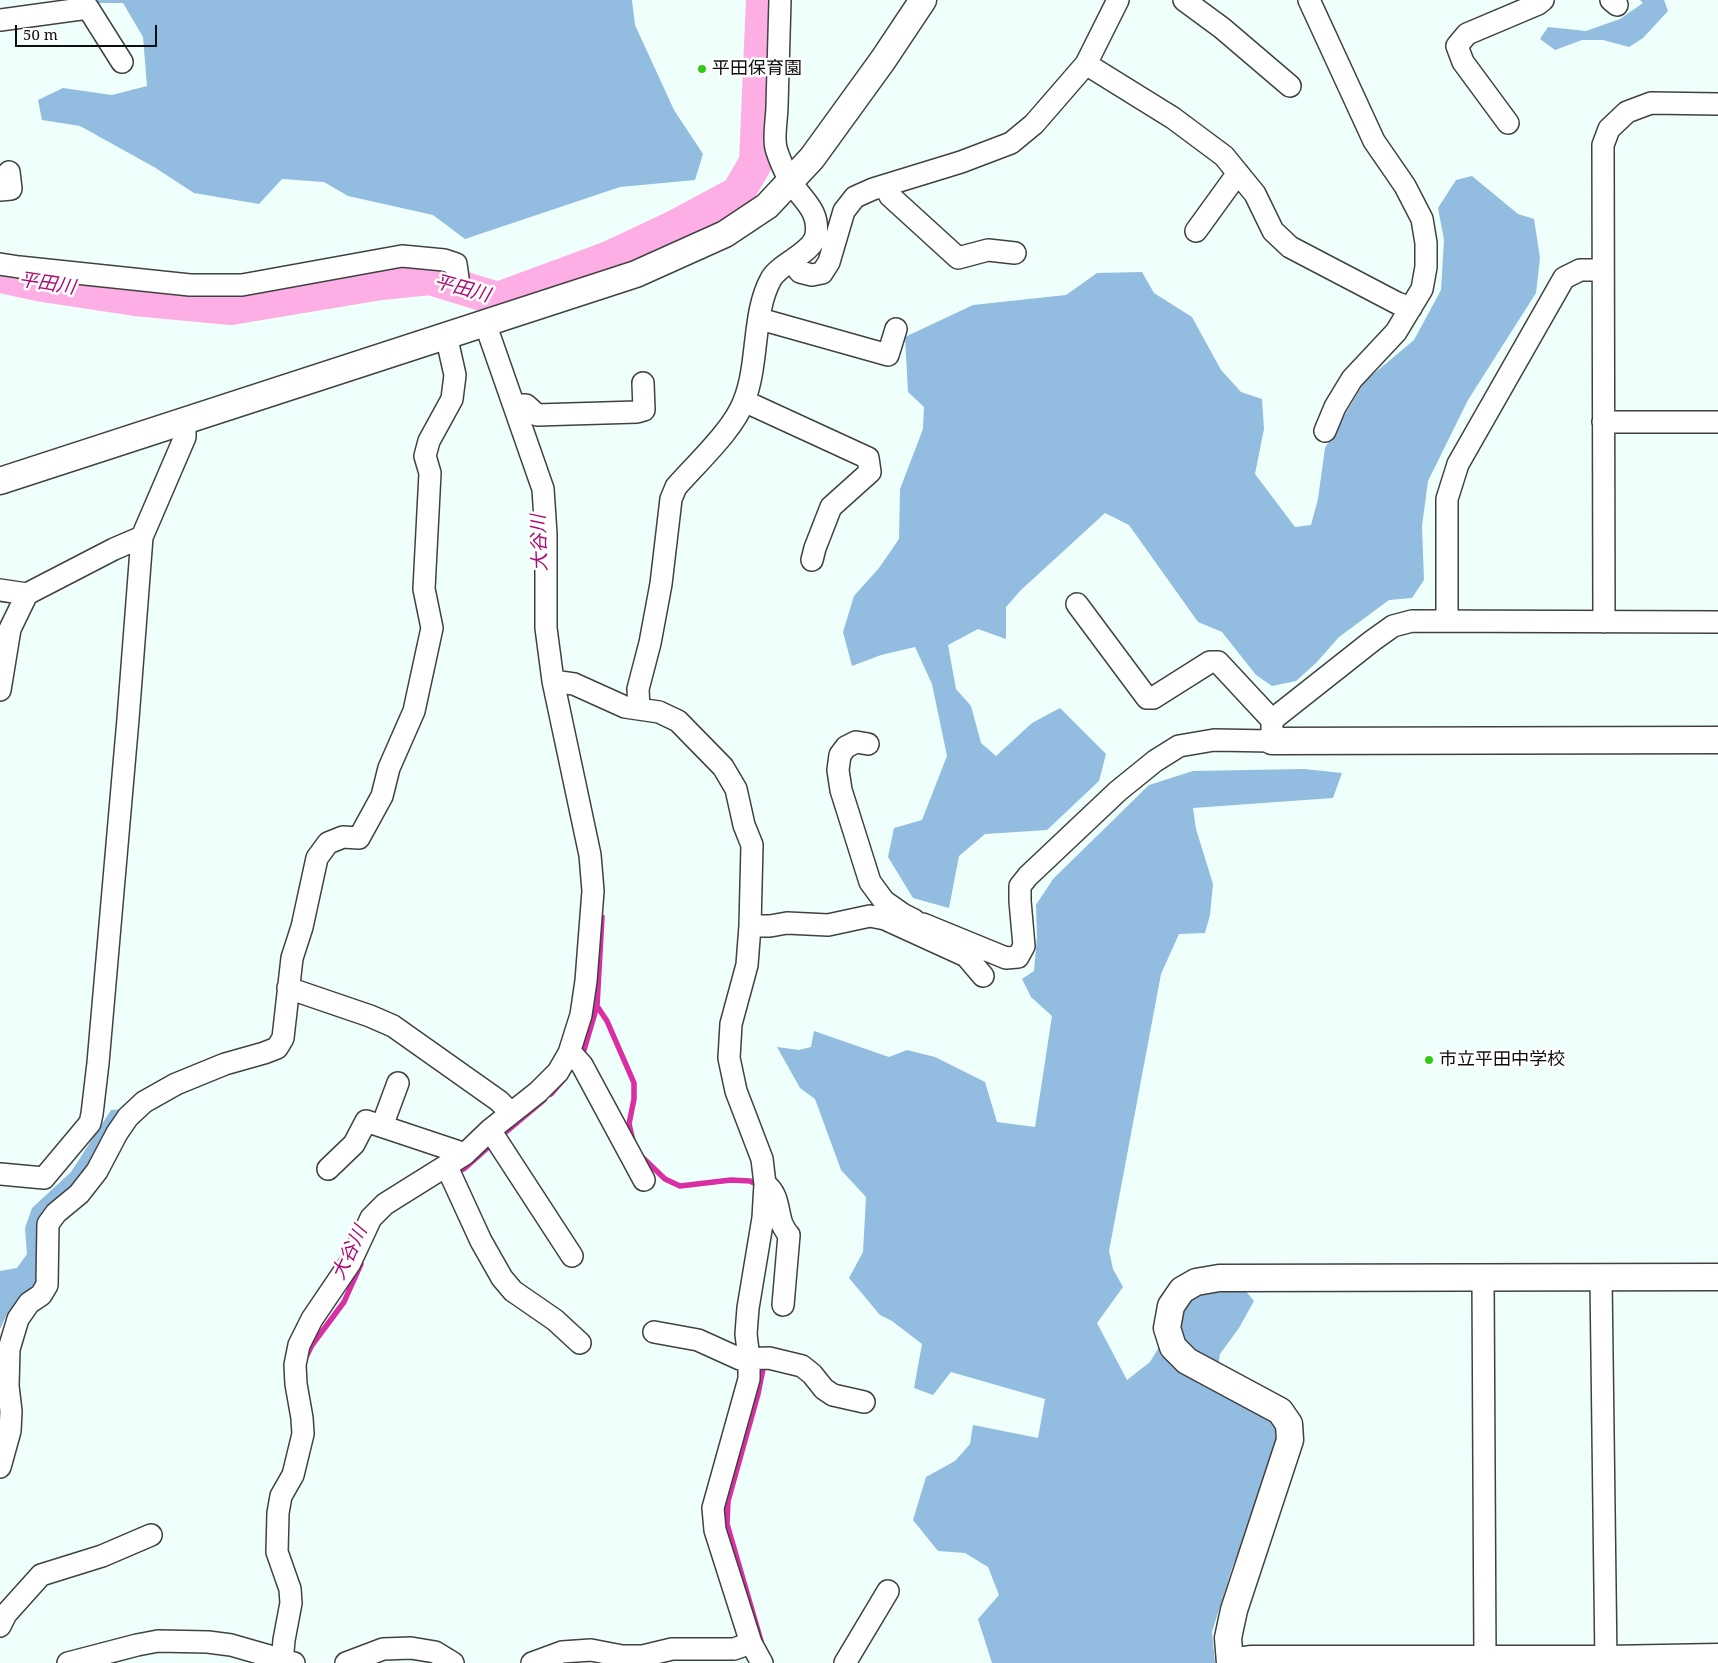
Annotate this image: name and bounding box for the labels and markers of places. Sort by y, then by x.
place label: 平田保育園 [712,58,802,80]
marker: 平田保育園 [696,63,708,75]
place label: 市立平田中学校 [1439,1049,1565,1071]
marker: 市立平田中学校 [1423,1054,1435,1066]

